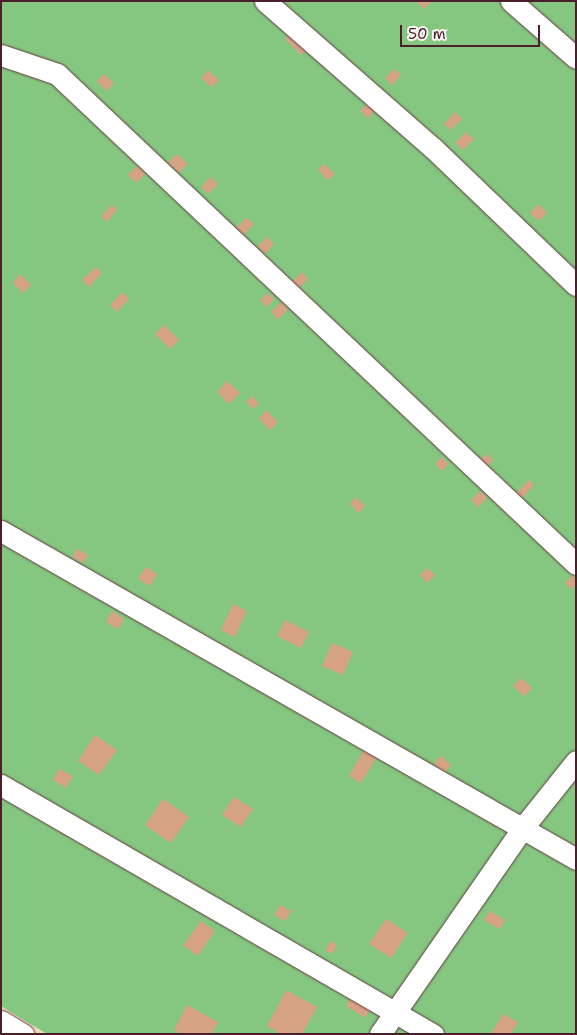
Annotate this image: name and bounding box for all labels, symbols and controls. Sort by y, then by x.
scale bar [402,15,542,47]
text: 50 m [408,24,446,44]

